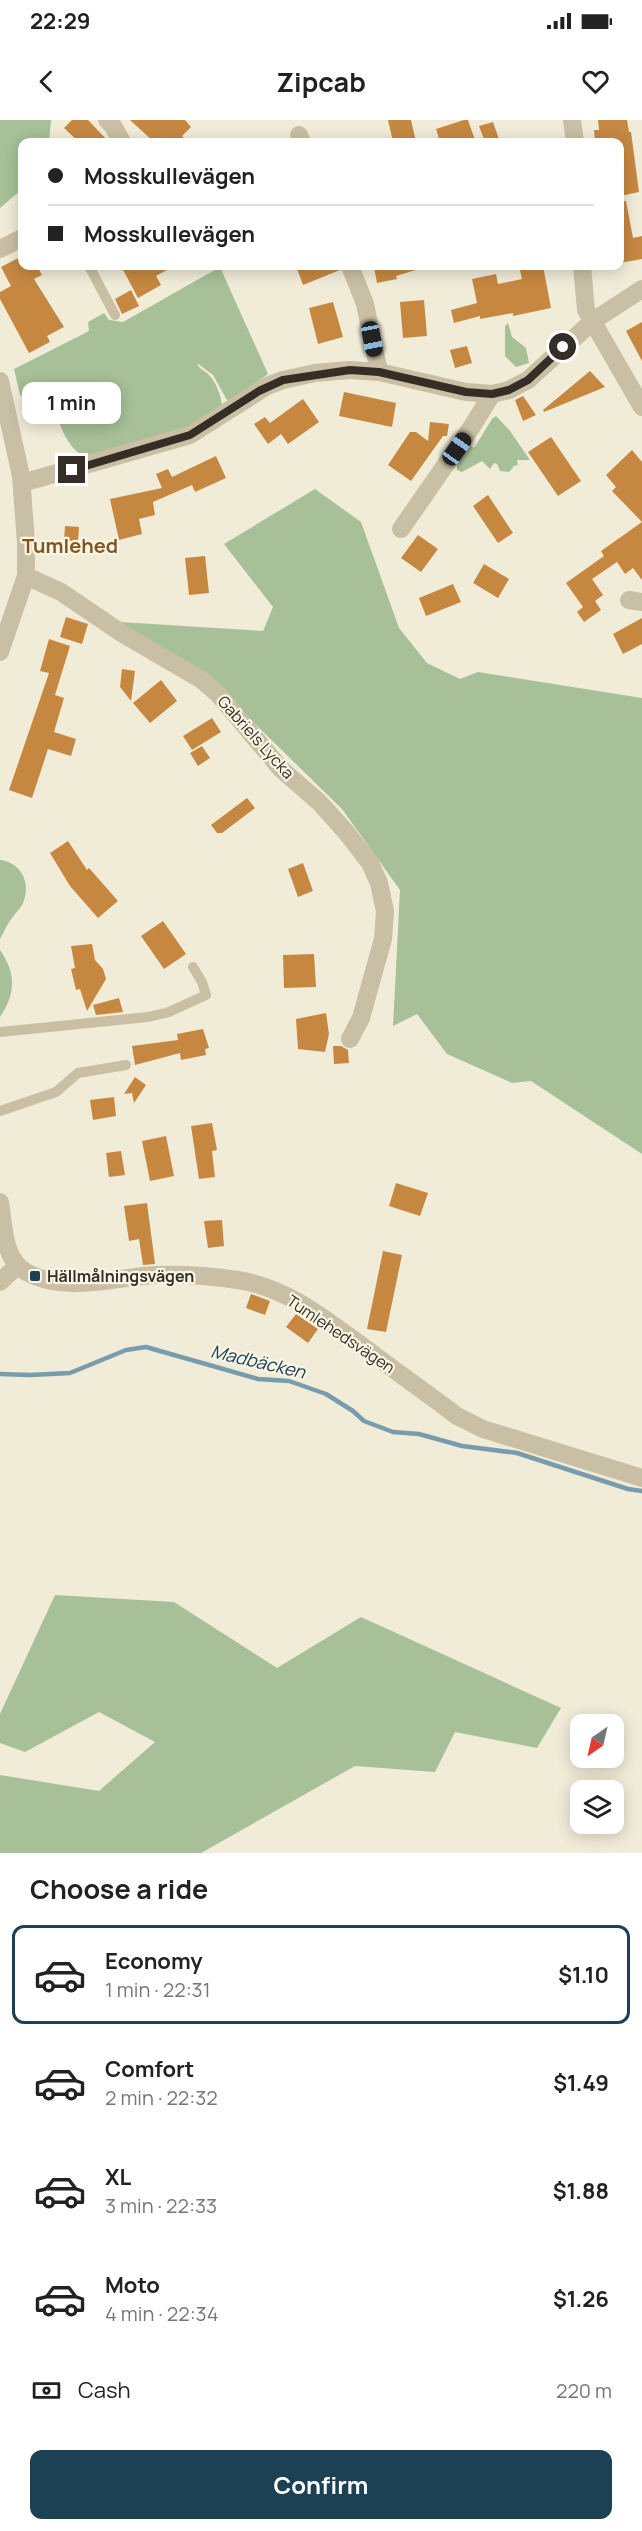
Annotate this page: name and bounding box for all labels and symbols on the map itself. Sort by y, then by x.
car [360,320,384,358]
route start [549,333,576,360]
callout: 1 min [22,383,122,425]
car [439,429,475,469]
route end [58,456,85,483]
district label: Tumlehed [22,532,118,559]
street label: Gabriels Lycka [213,691,299,783]
place label: Hällmålningsvägen [47,1265,194,1287]
marker: Hällmålningsvägen [28,1269,42,1283]
street label: Tumlehedsvägen [283,1290,399,1378]
water label: Madbäcken [209,1339,309,1384]
north arrow [570,1714,624,1768]

